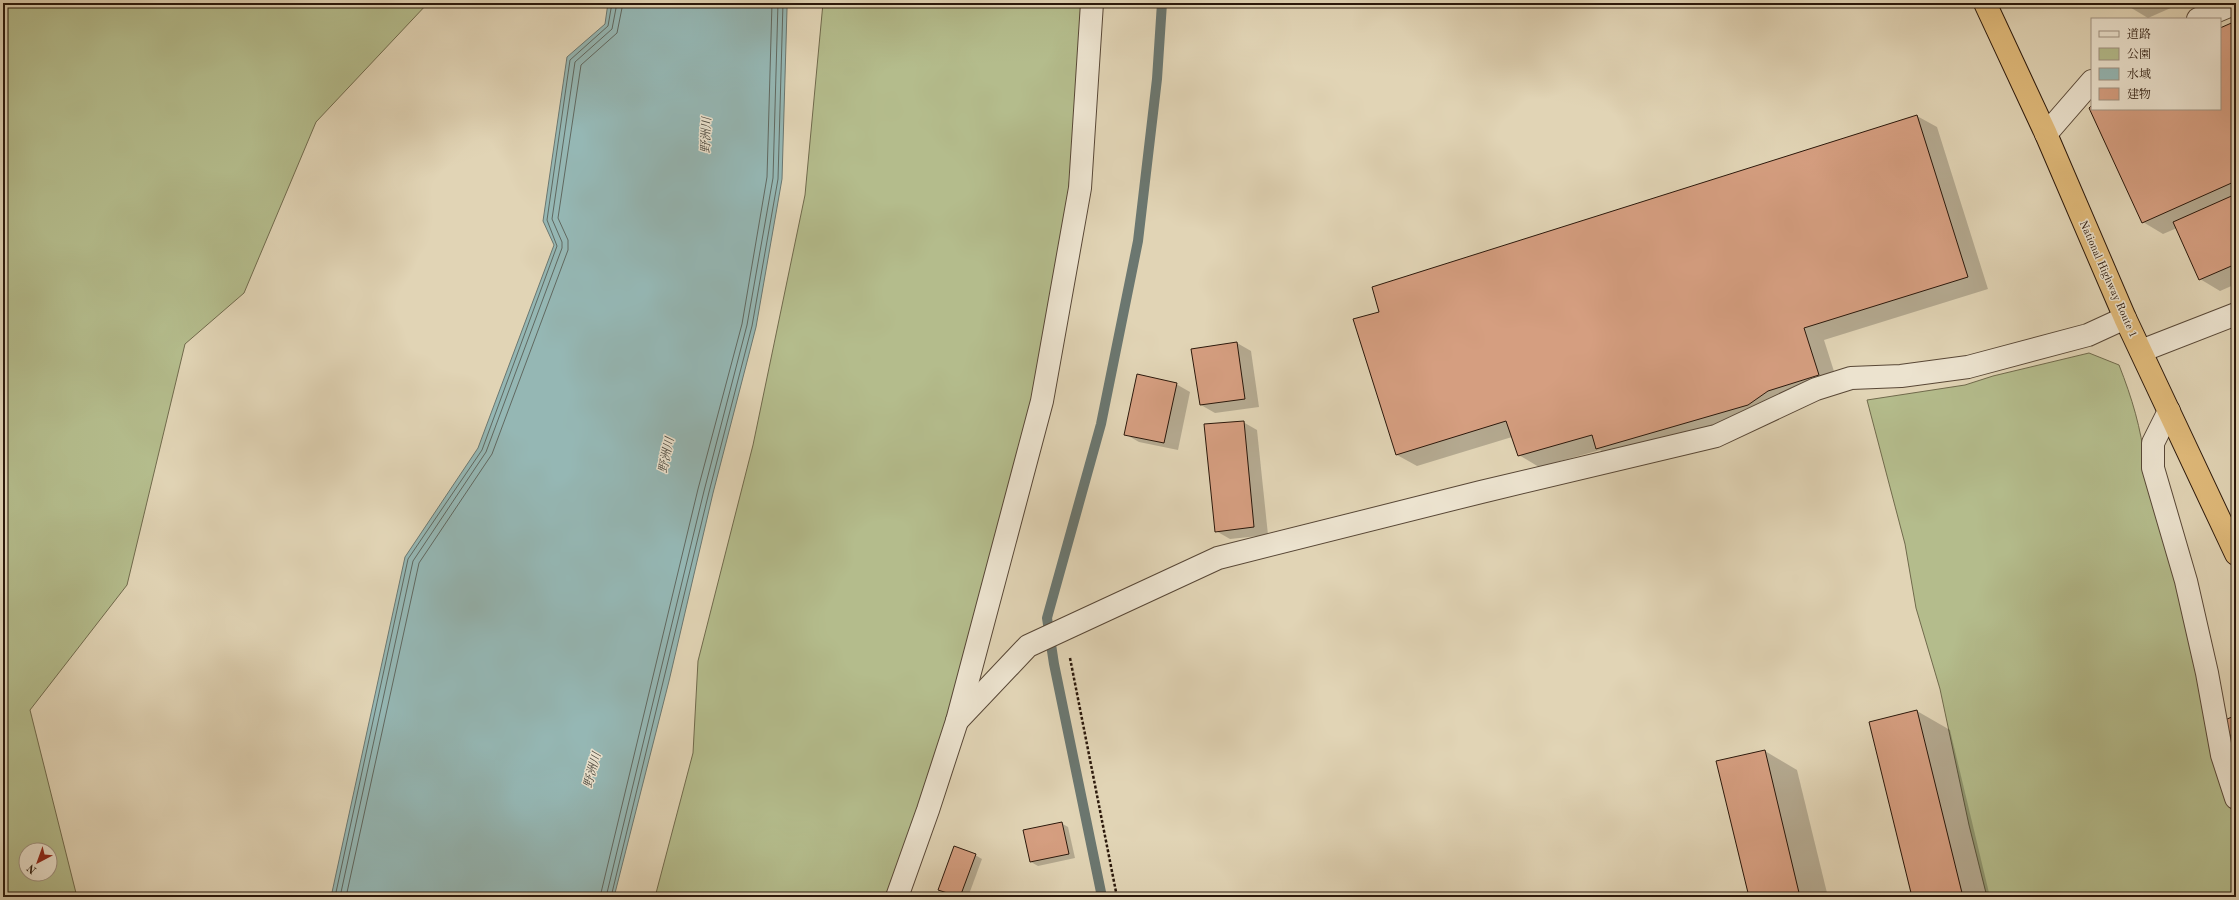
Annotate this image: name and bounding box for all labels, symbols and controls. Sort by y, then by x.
legend [2091,18,2221,110]
text: 道路 [2127,27,2151,41]
text: 公園 [2127,48,2151,61]
text: 水域 [2127,67,2151,81]
text: 建物 [2127,87,2151,101]
water label: 野洲川 [699,115,714,153]
street label: National Highway Route 1 [2077,219,2139,340]
water label: 野洲川 [656,434,677,474]
water label: 野洲川 [581,749,604,789]
north arrow [18,842,58,882]
text: N [25,861,39,875]

